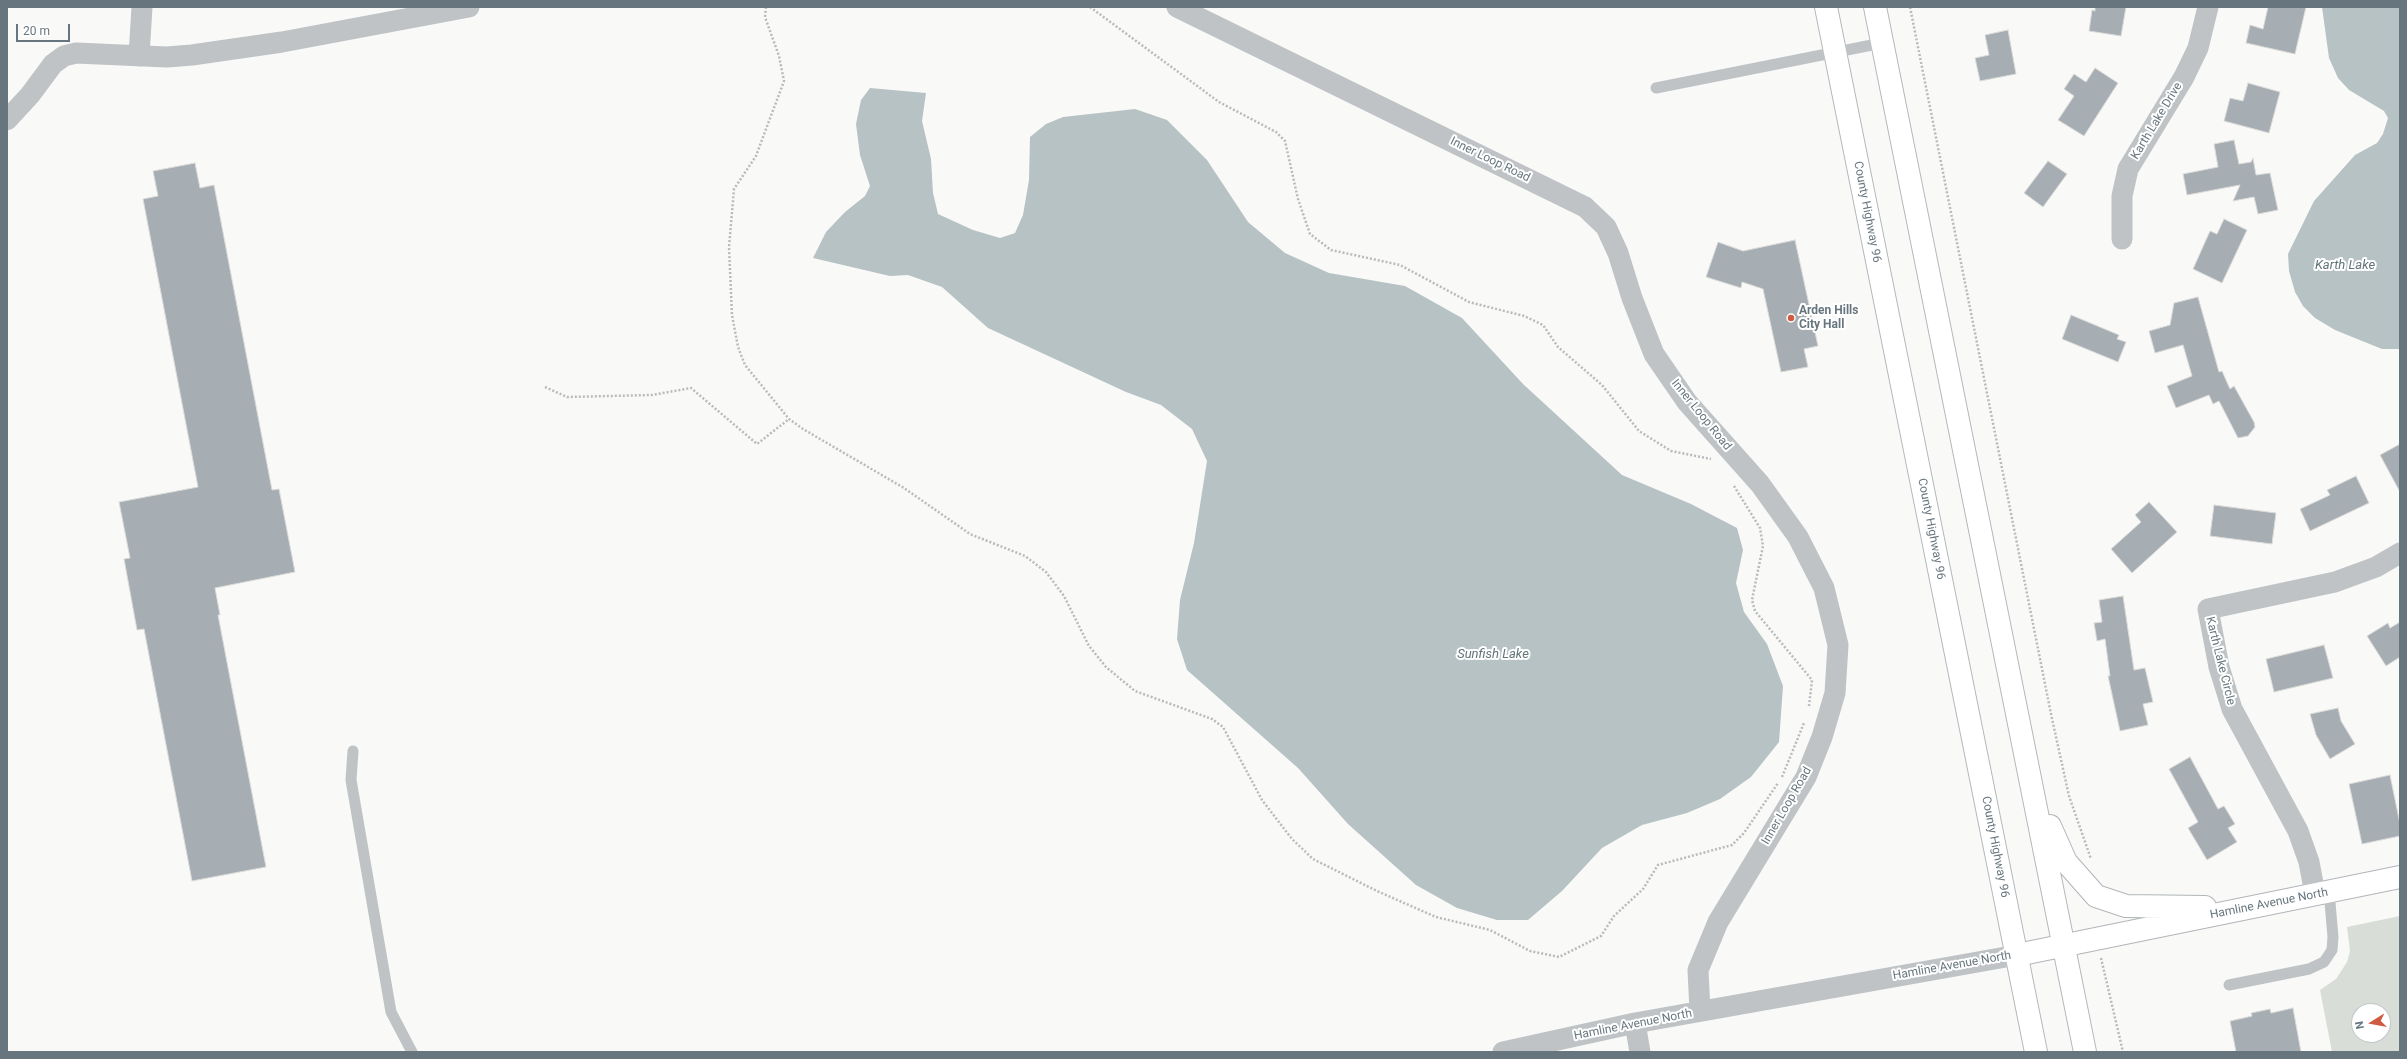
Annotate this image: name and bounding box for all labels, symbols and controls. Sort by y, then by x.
scale bar [18,16,72,42]
text: 20 m [23,24,50,38]
street label: Karth Lake Drive [2128,80,2186,162]
street label: Inner Loop Road [1448,134,1532,186]
street label: County Highway 96 [1850,160,1884,264]
water label: Karth Lake [2315,258,2375,274]
place label: Arden Hills City Hall [1799,304,1858,332]
marker: Arden Hills City Hall [1786,313,1796,323]
street label: Inner Loop Road [1668,377,1734,453]
street label: County Highway 96 [1914,477,1948,581]
street label: Karth Lake Circle [2202,615,2238,707]
water label: Sunfish Lake [1457,647,1529,663]
street label: Inner Loop Road [1759,765,1815,847]
street label: County Highway 96 [1978,795,2012,899]
street label: Hamline Avenue North [2209,885,2329,923]
street label: Hamline Avenue North [1892,948,2012,984]
north arrow [2351,1003,2391,1043]
street label: Hamline Avenue North [1573,1006,1693,1044]
text: N [2353,1020,2367,1030]

